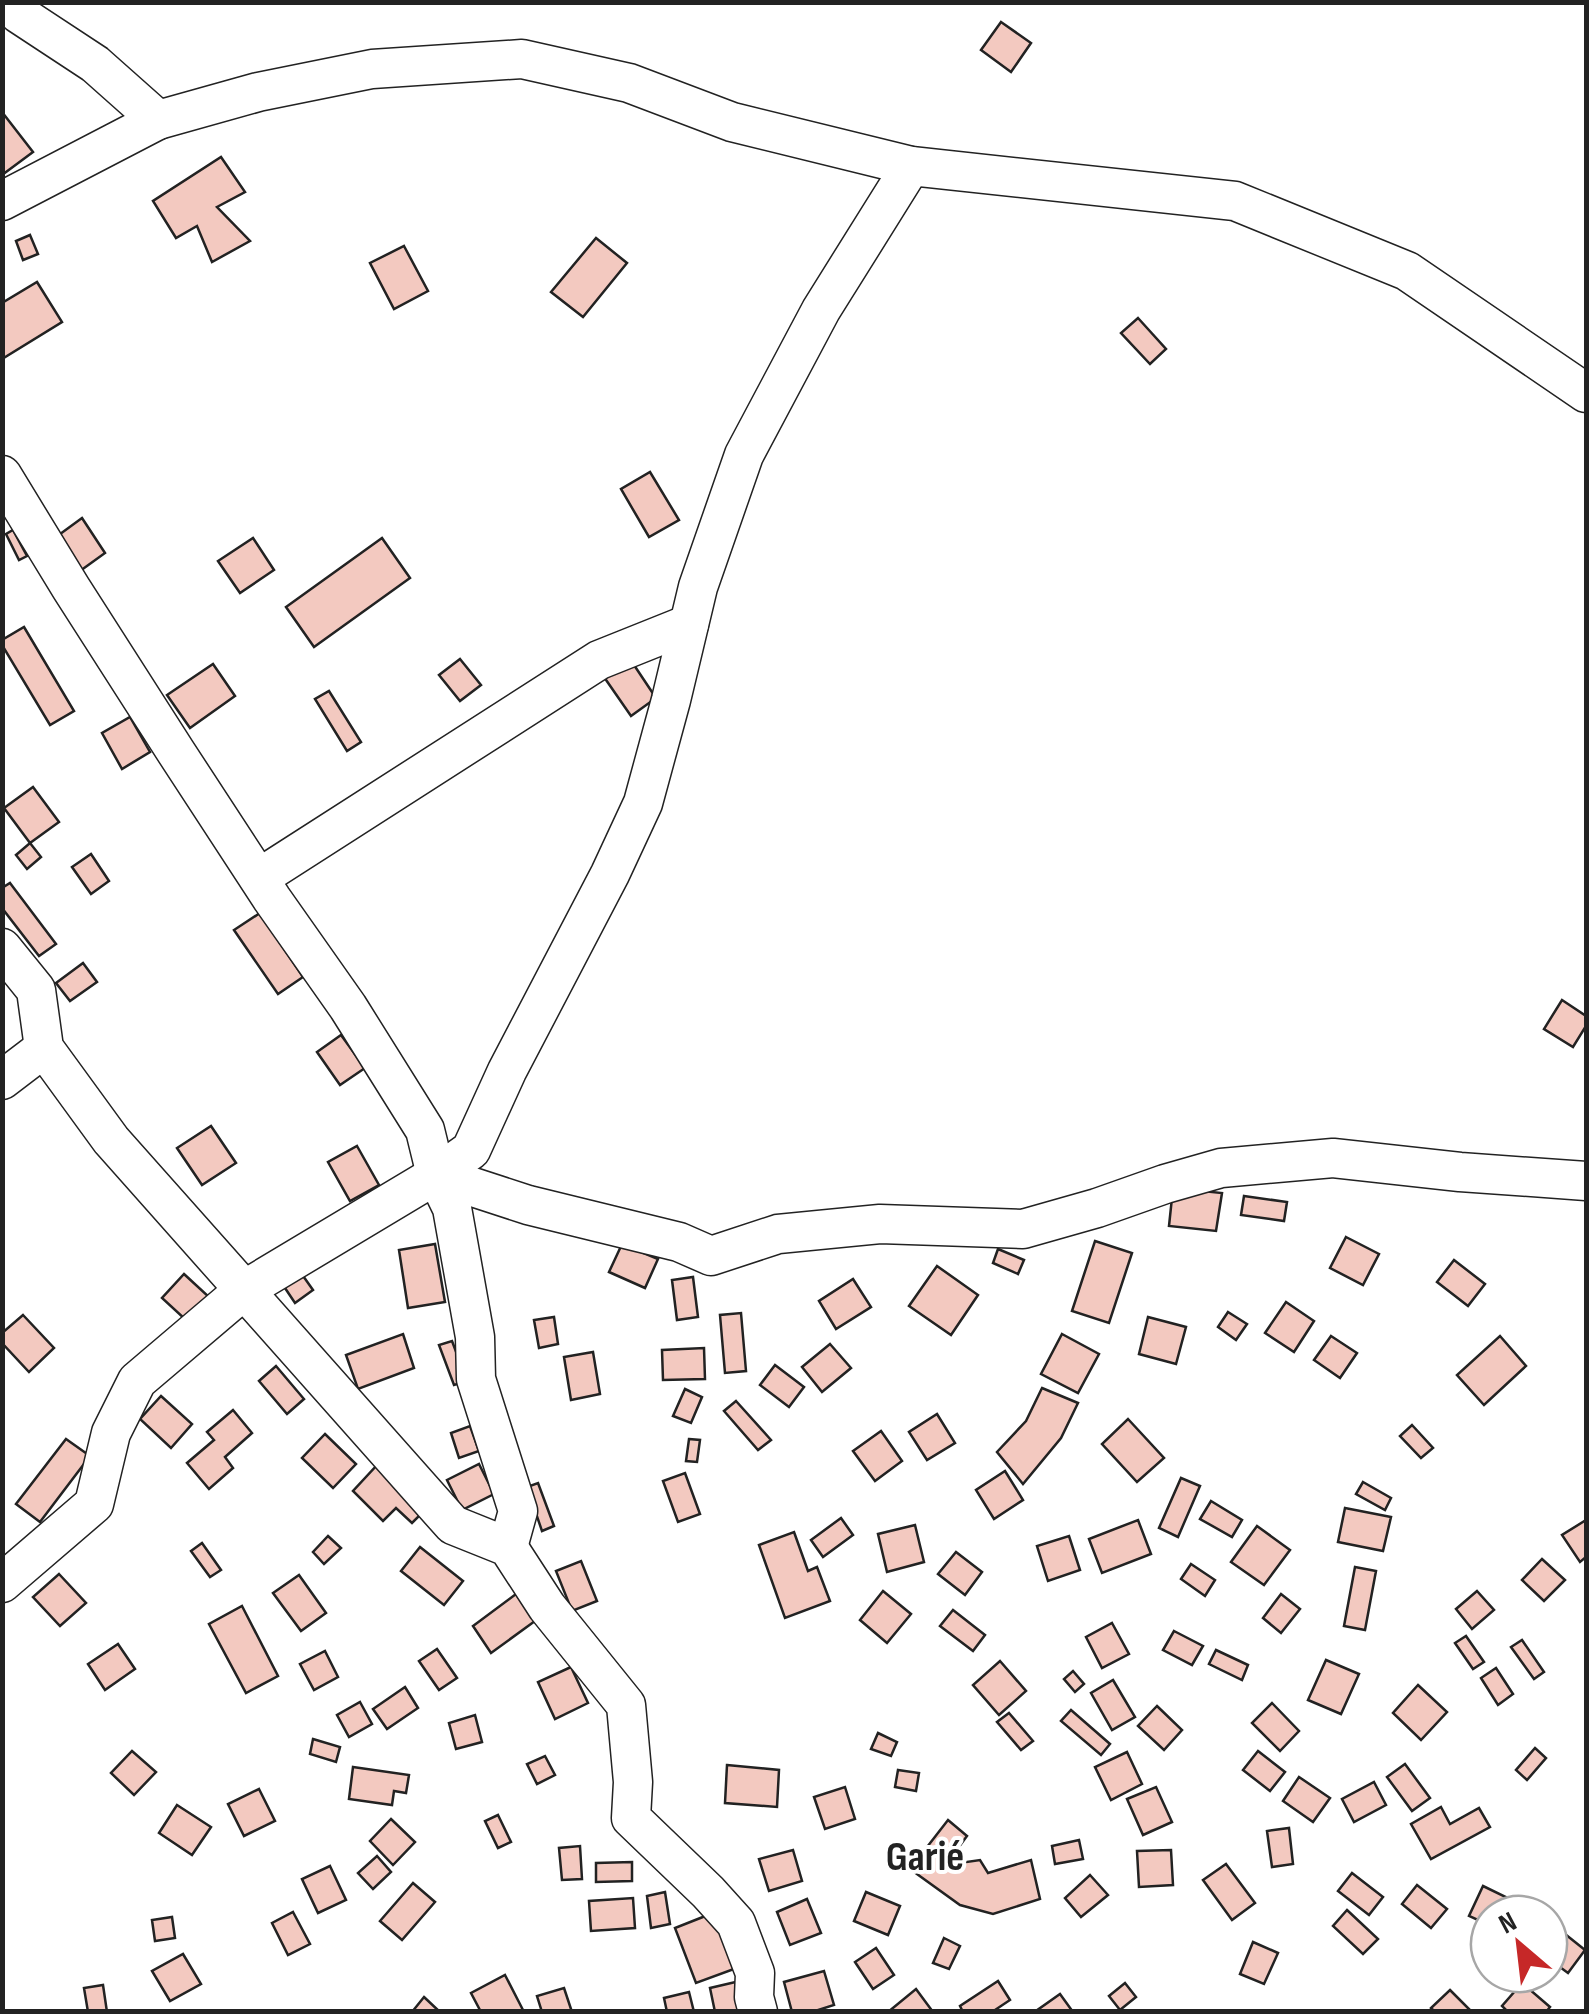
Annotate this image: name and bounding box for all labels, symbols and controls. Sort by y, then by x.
district label: Garié [886,1832,964,1883]
north arrow [1469,1894,1569,1994]
text: N [1494,1905,1522,1941]

